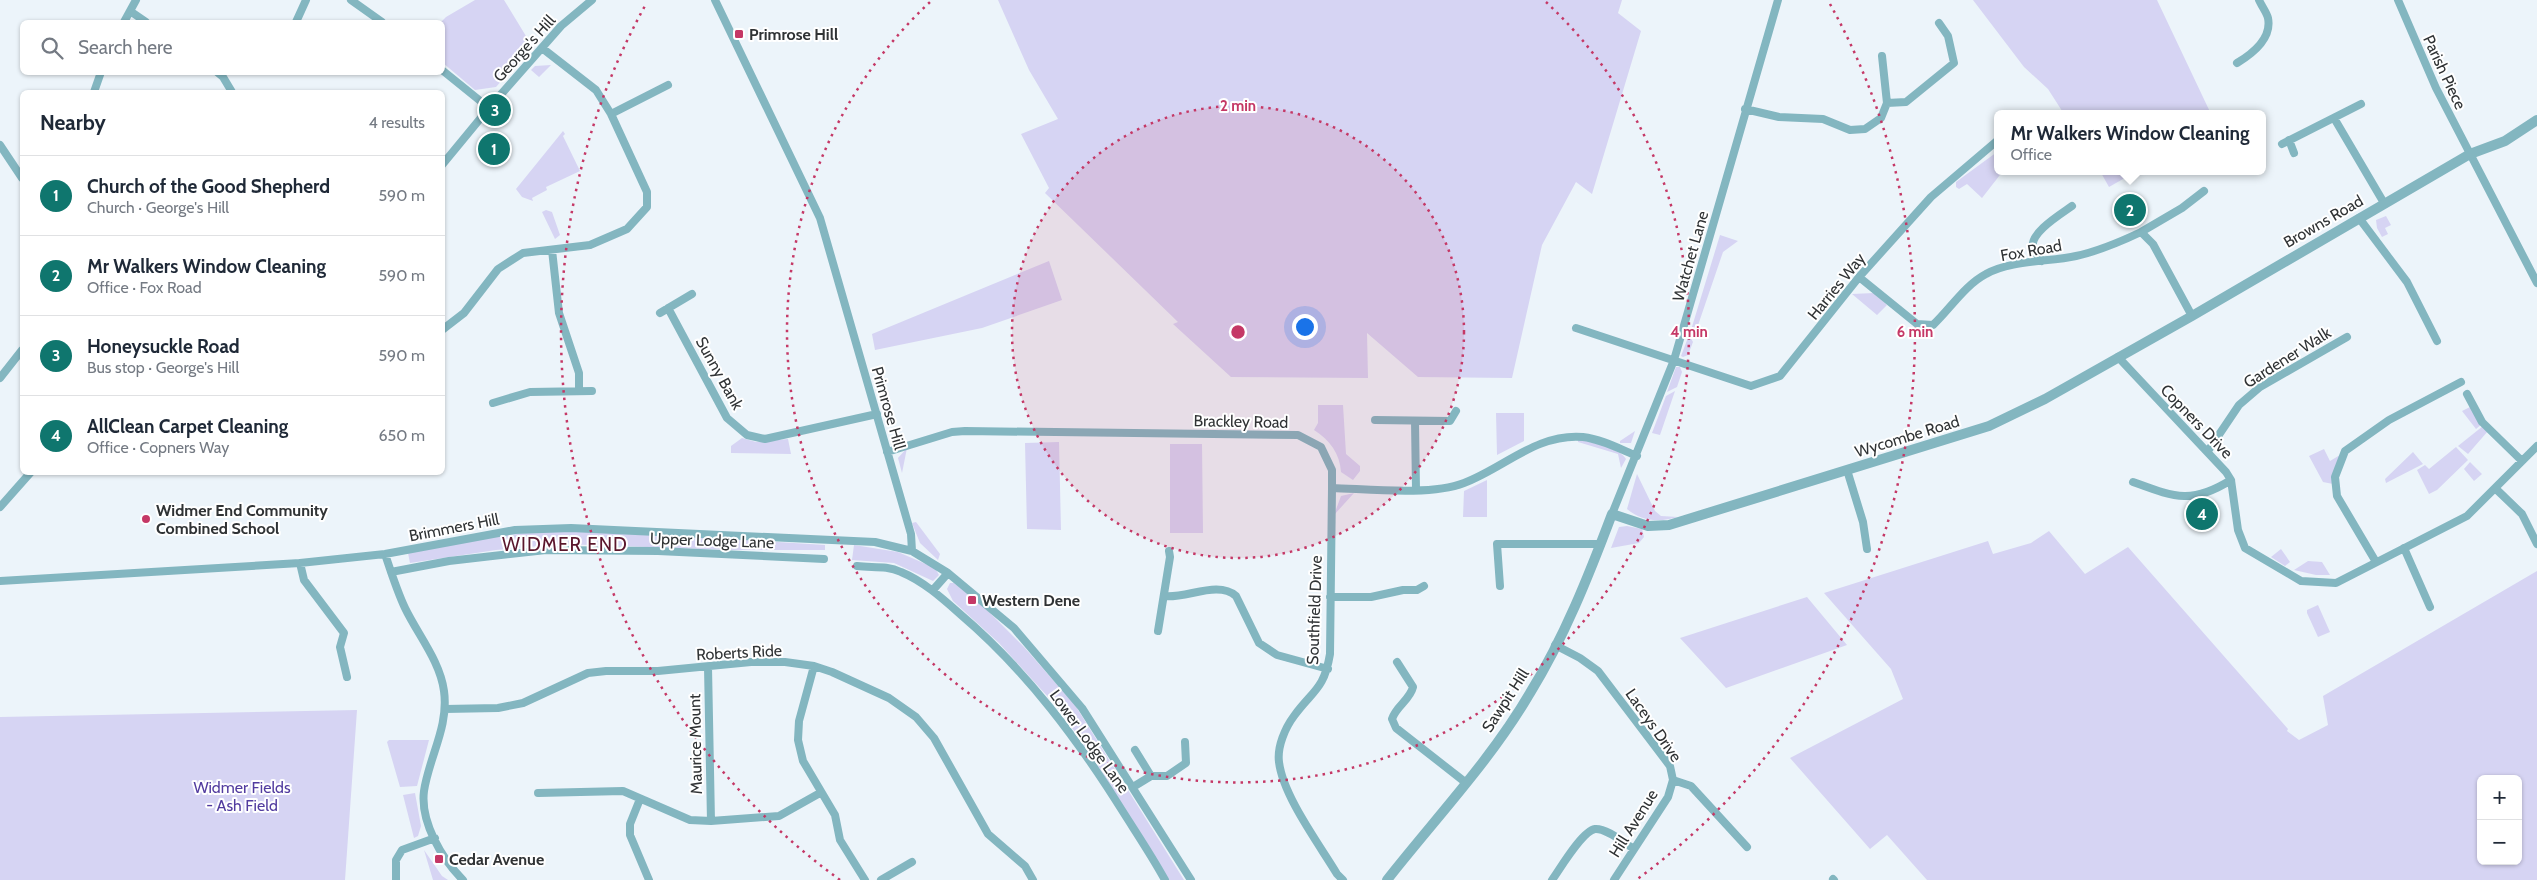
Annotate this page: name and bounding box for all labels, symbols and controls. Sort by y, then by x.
street label: George's Hill [489,11,559,86]
search box [20,20,445,75]
place label: Primrose Hill [749,25,838,44]
marker: Primrose Hill [733,28,745,40]
street label: Parish Piece [2419,32,2470,112]
icon: search [38,34,66,62]
text: Search here [78,36,172,59]
pin: 3 [479,91,511,129]
text: 2 min [1220,97,1256,115]
text: Nearby [40,110,106,135]
popup [1994,110,2266,175]
text: 4 results [368,113,425,132]
text: Mr Walkers Window Cleaning [2010,122,2250,145]
pin: 1 [478,130,510,168]
text: Office [2010,145,2052,164]
text: Church of the Good Shepherd [87,175,330,198]
text: 1 [53,186,59,205]
text: 590 m [378,186,425,205]
pin: 2 [2114,191,2146,229]
street label: Browns Road [2280,191,2366,252]
text: Church · George's Hill [87,198,229,217]
street label: Watchet Lane [1668,209,1712,304]
street label: Fox Road [1999,236,2063,265]
street label: Harries Way [1804,249,1869,324]
text: Mr Walkers Window Cleaning [87,255,326,278]
text: 2 [52,266,60,285]
text: 590 m [378,266,425,285]
text: Office · Fox Road [87,278,202,297]
your location [1292,314,1318,340]
centre of rings [1229,323,1247,341]
text: 4 min [1670,323,1708,341]
text: 6 min [1897,323,1933,341]
street label: Gardener Walk [2240,323,2335,392]
street label: Sunny Bank [692,334,748,414]
text: Honeysuckle Road [87,335,240,358]
text: 3 [52,346,60,365]
text: 590 m [378,346,425,365]
text: Bus stop · George's Hill [87,358,239,377]
street label: Primrose Hill [868,364,910,452]
street label: Copners Drive [2157,380,2237,462]
street label: Brackley Road [1193,411,1289,432]
street label: Wycombe Road [1853,412,1962,461]
text: AllClean Carpet Cleaning [87,415,288,438]
text: 4 [51,426,61,445]
text: 650 m [378,426,425,445]
text: Office · Copners Way [87,438,229,457]
pin: 4 [2186,495,2218,533]
place label: Widmer End Community Combined School [156,501,328,538]
street label: Brimmers Hill [407,509,501,546]
marker: Widmer End Community Combined School [140,513,152,525]
street label: Upper Lodge Lane [650,529,774,552]
district label: WIDMER END [502,533,628,556]
street label: Southfield Drive [1303,555,1326,665]
place label: Western Dene [982,591,1080,610]
marker: Western Dene [966,594,978,606]
street label: Roberts Ride [696,641,782,664]
street label: Sawpit Hill [1478,665,1533,736]
street label: Laceys Drive [1621,685,1686,766]
street label: Lower Lodge Lane [1046,686,1133,797]
street label: Maurice Mount [685,693,706,794]
map controls [2477,775,2522,865]
button: + [2477,775,2522,820]
park label: Widmer Fields - Ash Field [193,778,291,815]
street label: Hill Avenue [1605,786,1662,861]
button: − [2477,820,2522,865]
place label: Cedar Avenue [449,850,544,869]
marker: Cedar Avenue [433,853,445,865]

